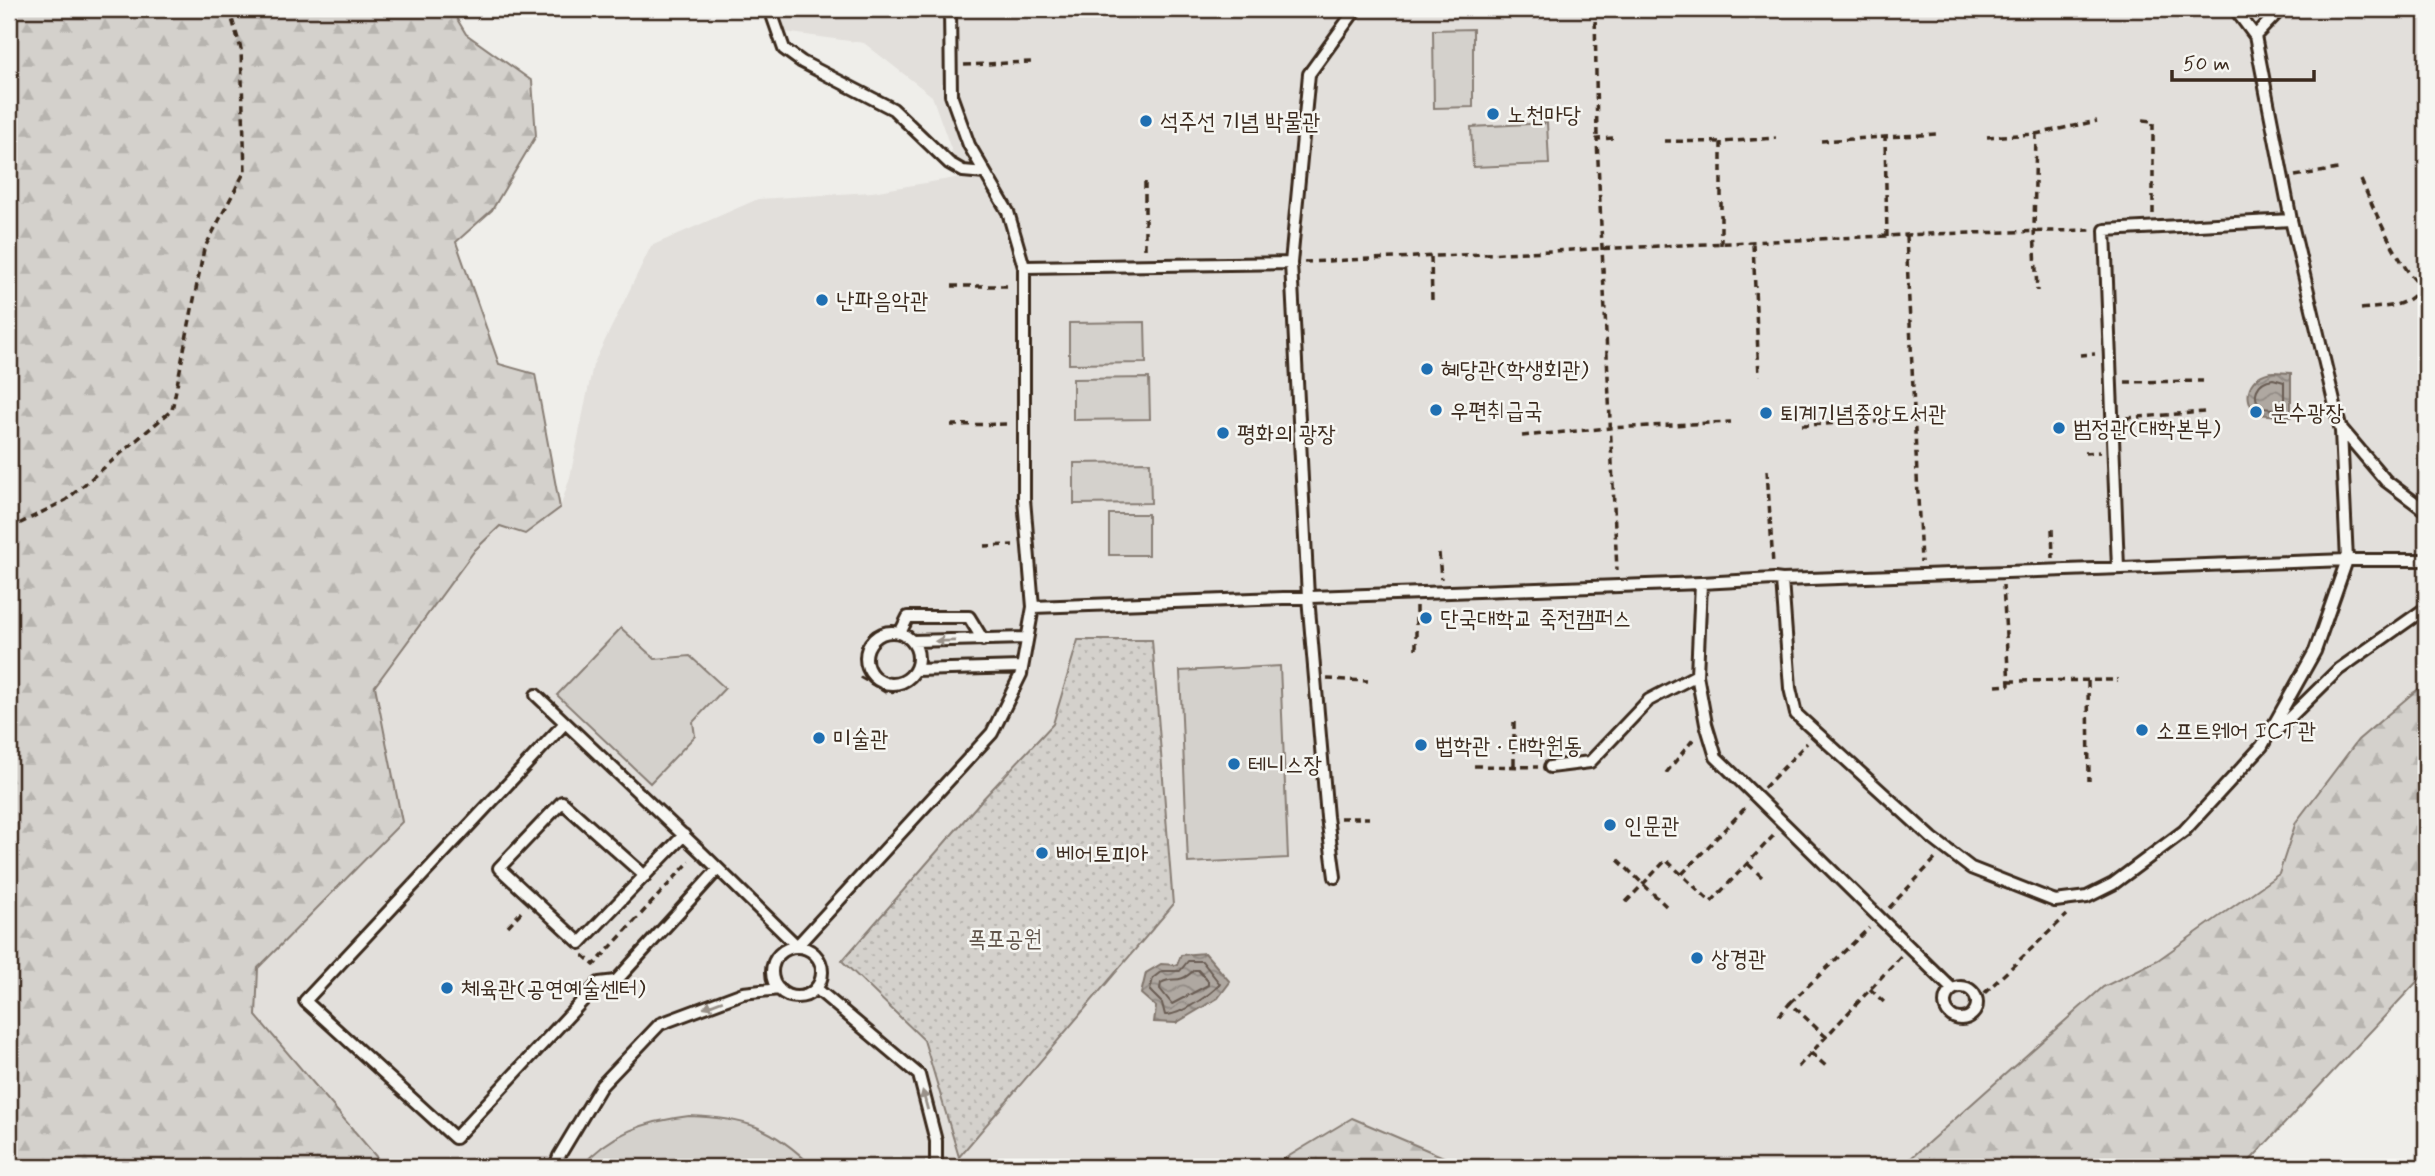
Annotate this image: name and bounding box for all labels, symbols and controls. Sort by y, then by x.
scale bar [2172,38,2314,82]
text: 50 m [2183,50,2230,78]
place label: 노천마당 [1507,101,1582,131]
marker: 노천마당 [1485,106,1501,122]
place label: 석주선 기념 박물관 [1160,108,1320,138]
marker: 석주선 기념 박물관 [1138,113,1154,129]
place label: 난파음악관 [836,287,929,317]
marker: 난파음악관 [814,292,830,308]
place label: 혜당관(학생회관) [1441,356,1589,386]
marker: 혜당관(학생회관) [1419,361,1435,377]
place label: 우편취급국 [1450,397,1543,427]
place label: 분수광장 [2270,399,2344,429]
place label: 퇴계기념중앙도서관 [1780,400,1947,430]
marker: 우편취급국 [1428,402,1444,418]
marker: 분수광장 [2248,404,2264,420]
marker: 퇴계기념중앙도서관 [1758,405,1774,421]
place label: 범정관(대학본부) [2073,415,2221,445]
place label: 평화의 광장 [1237,420,1336,450]
marker: 범정관(대학본부) [2051,420,2067,436]
marker: 평화의 광장 [1215,425,1231,441]
place label: 단국대학교 죽전캠퍼스 [1440,605,1631,635]
marker: 단국대학교 죽전캠퍼스 [1418,610,1434,626]
one-way arrow [934,635,956,646]
place label: 소프트웨어 ICT관 [2156,717,2316,747]
marker: 소프트웨어 ICT관 [2134,722,2150,738]
place label: 미술관 [833,725,889,755]
marker: 미술관 [811,730,827,746]
place label: 법학관 · 대학원동 [1435,732,1582,762]
marker: 법학관 · 대학원동 [1413,737,1429,753]
place label: 테니스장 [1248,751,1322,781]
marker: 테니스장 [1226,756,1242,772]
place label: 인문관 [1624,812,1680,842]
marker: 인문관 [1602,817,1618,833]
place label: 베어토피아 [1056,840,1149,870]
marker: 베어토피아 [1034,845,1050,861]
park label: 폭포공원 [968,925,1042,955]
place label: 상경관 [1711,945,1767,975]
marker: 상경관 [1689,950,1705,966]
place label: 체육관(공연예술센터) [461,975,646,1005]
marker: 체육관(공연예술센터) [439,980,455,996]
one-way arrow [702,999,723,1010]
one-way arrow [919,1089,930,1111]

